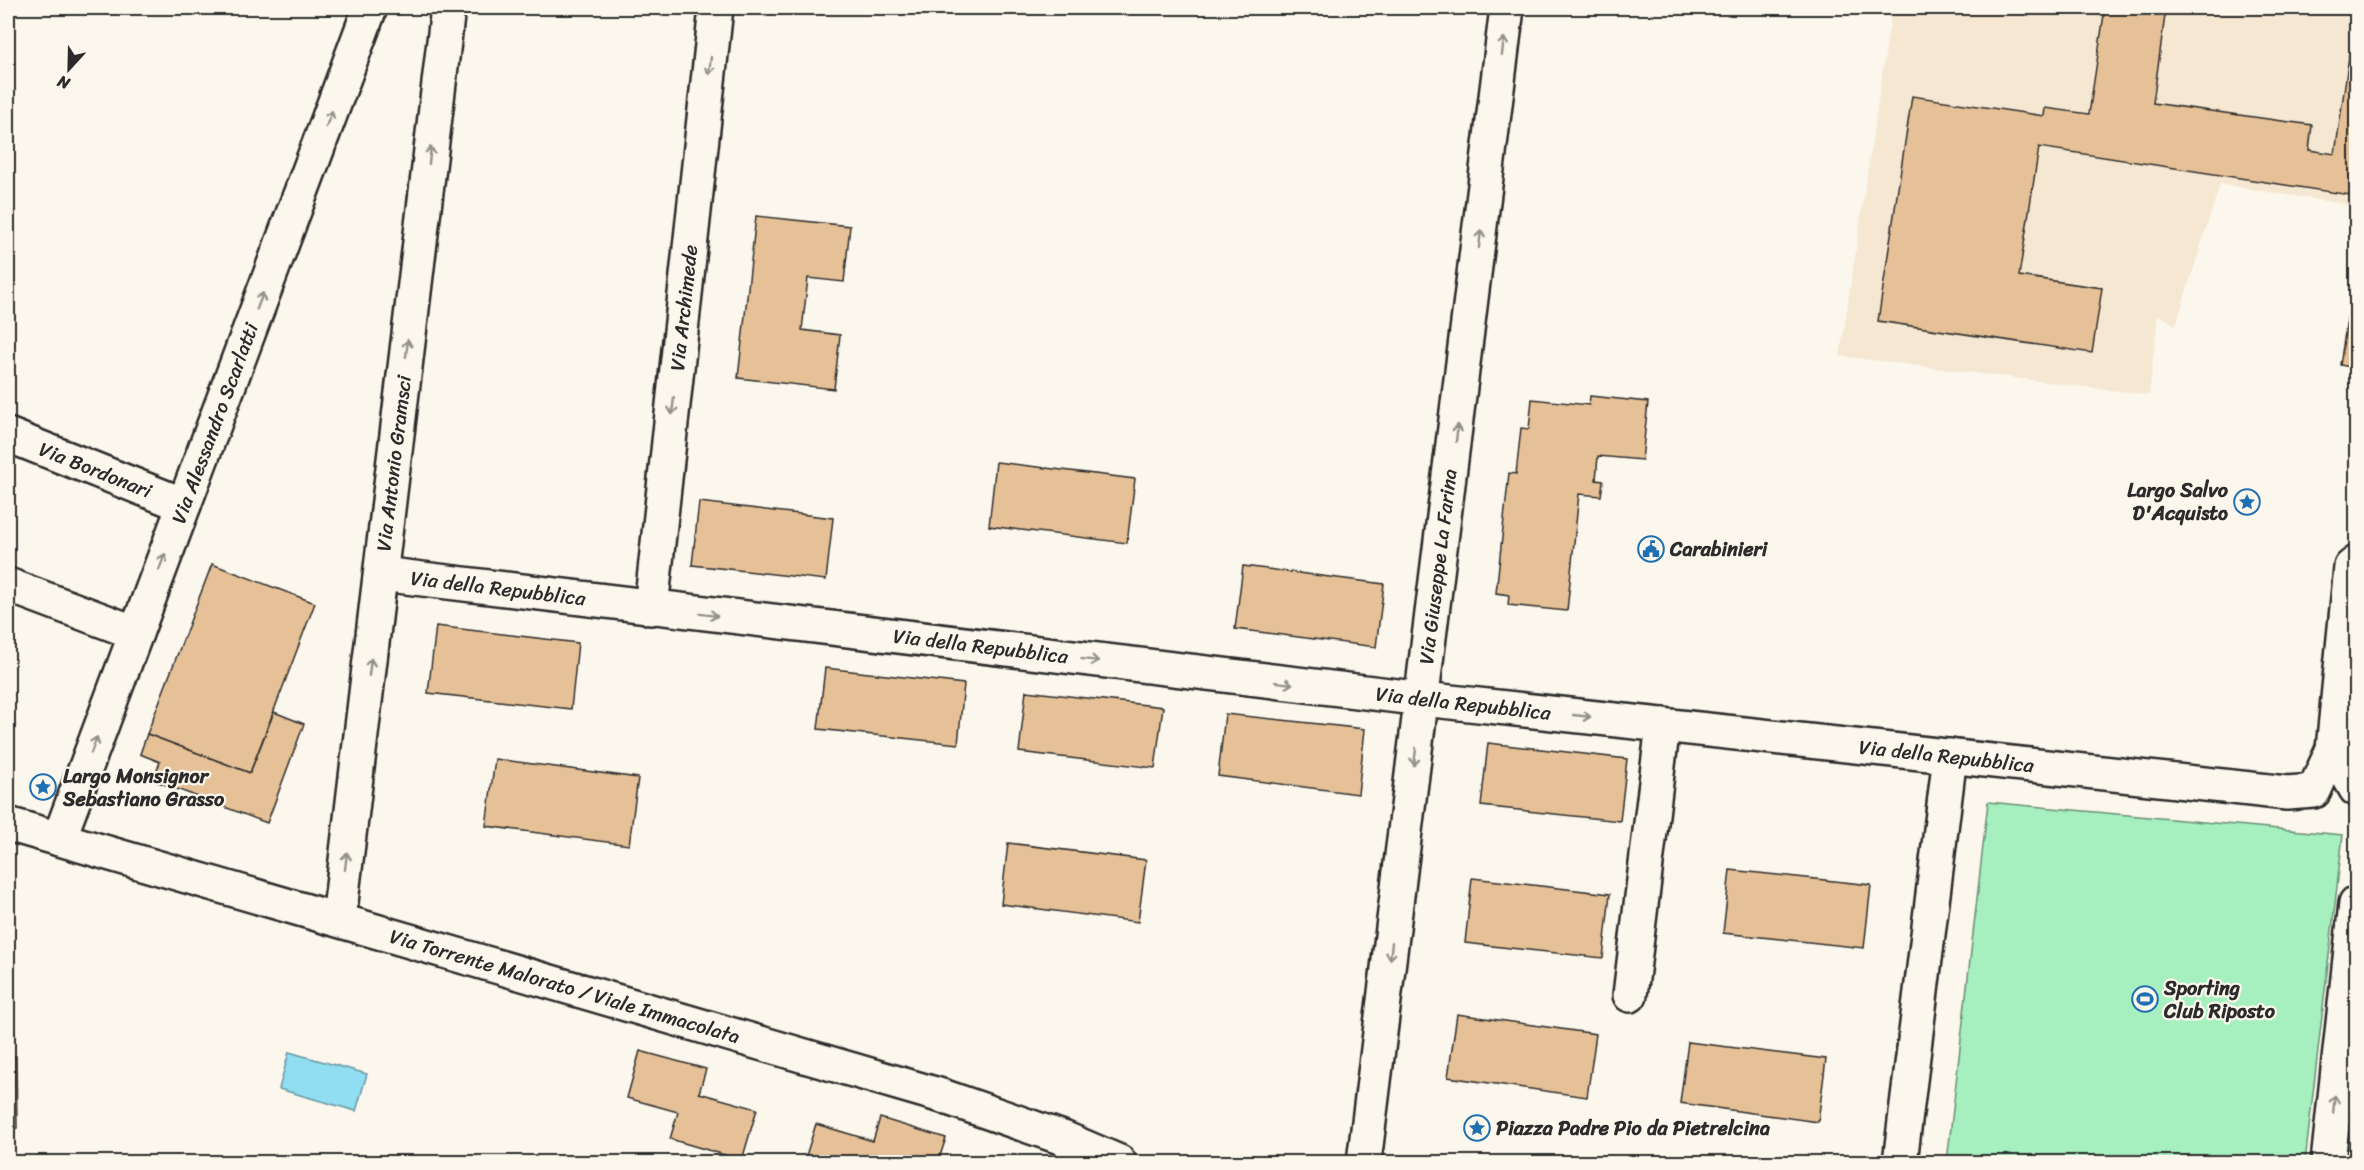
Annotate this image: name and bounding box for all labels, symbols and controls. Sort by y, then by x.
one-way arrow [1498,36,1509,56]
north arrow [39,39,99,99]
one-way arrow [704,55,715,75]
text: N [52,67,75,98]
one-way arrow [324,110,335,128]
one-way arrow [425,145,436,165]
one-way arrow [1474,230,1485,250]
street label: Via Archimede [659,243,708,373]
one-way arrow [256,292,267,311]
street label: Via Alessandro Scarlatti [161,316,269,529]
one-way arrow [402,339,413,359]
street label: Via Antonio Gramsci [366,372,422,553]
one-way arrow [667,395,678,415]
one-way arrow [1451,424,1462,444]
street label: Via Bordonari [34,431,158,508]
street label: Via Giuseppe La Farina [1408,467,1467,666]
place label: Largo Salvo D'Acquisto [2127,473,2229,531]
place icon: Largo Salvo D'Acquisto [2232,487,2262,517]
place label: Carabinieri [1669,532,1769,567]
public building icon: Carabinieri [1636,534,1666,564]
one-way arrow [158,554,169,572]
street label: Via della Repubblica [409,560,589,616]
one-way arrow [699,610,719,621]
street label: Via della Repubblica [891,618,1071,674]
one-way arrow [1080,655,1100,666]
one-way arrow [364,658,375,677]
street label: Via della Repubblica [1374,676,1554,730]
one-way arrow [1274,678,1294,689]
one-way arrow [1572,711,1592,722]
street label: Via della Repubblica [1857,729,2037,783]
one-way arrow [89,736,100,755]
one-way arrow [1410,747,1421,767]
place label: Largo Monsignor Sebastiano Grasso [62,759,225,817]
place icon: Largo Monsignor Sebastiano Grasso [28,772,58,802]
one-way arrow [341,851,352,871]
street label: Via Torrente Malorato / Viale Immacolata [386,919,744,1054]
one-way arrow [1385,941,1396,960]
place label: Sporting Club Riposto [2163,971,2276,1029]
sports icon: Sporting Club Riposto [2130,984,2160,1014]
one-way arrow [2329,1095,2340,1115]
place label: Piazza Padre Pio da Pietrelcina [1496,1111,1770,1146]
place icon: Piazza Padre Pio da Pietrelcina [1462,1113,1492,1143]

